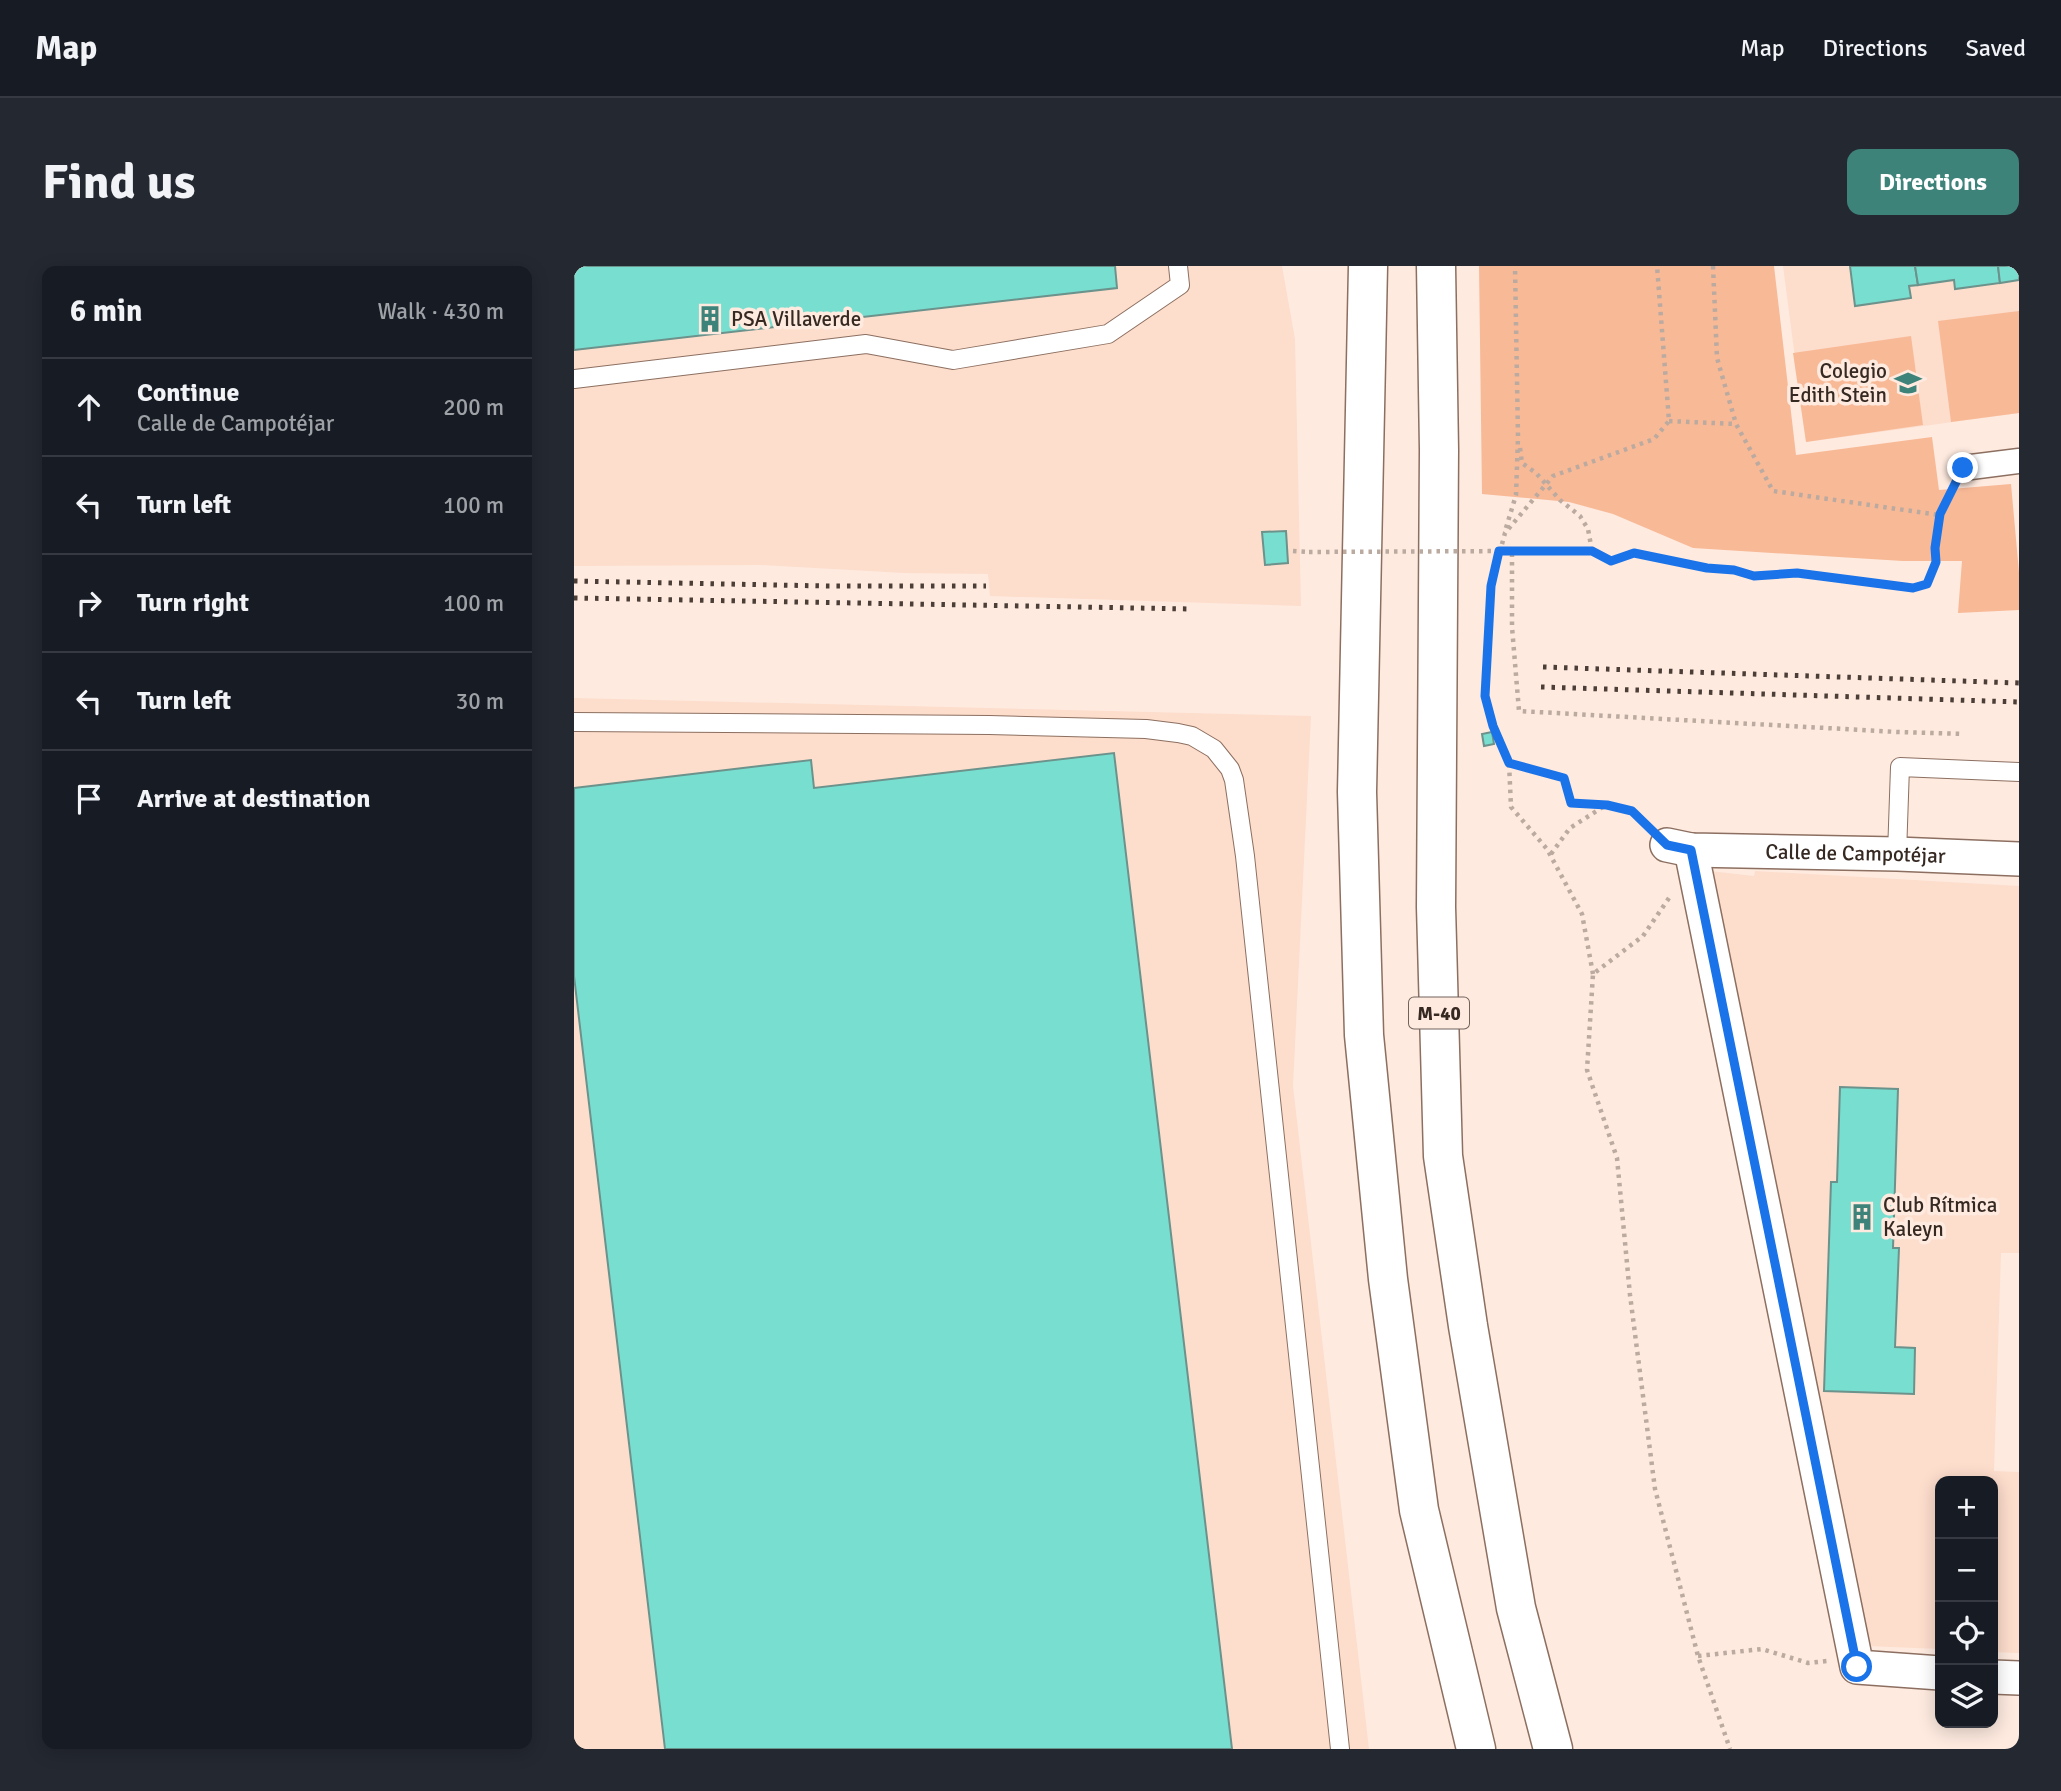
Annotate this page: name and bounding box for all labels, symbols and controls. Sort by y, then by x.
text: Map [35,28,97,69]
text: Map [1740,33,1785,63]
text: Directions [1823,33,1928,63]
text: Saved [1966,33,2026,63]
button: Directions [1847,149,2019,215]
text: Find us [42,152,195,212]
text: 6 min [70,293,142,330]
text: Walk · 430 m [378,297,504,326]
building icon: PSA Villaverde [695,304,725,334]
place label: PSA Villaverde [731,306,861,332]
place label: Colegio Edith Stein [1789,358,1887,408]
school or university icon: Colegio Edith Stein [1893,368,1923,398]
text: Continue [137,377,239,409]
icon: ahead [70,388,108,426]
text: 200 m [443,393,504,422]
text: Calle de Campotéjar [137,409,334,438]
route end [1947,452,1978,483]
icon: left [70,486,108,524]
text: Turn left [137,489,231,521]
text: 100 m [443,491,504,520]
icon: right [70,584,108,622]
text: Turn right [137,587,249,619]
text: 100 m [443,589,504,618]
icon: left [70,682,108,720]
text: Turn left [137,685,231,717]
text: 30 m [456,687,504,716]
icon: arrive [70,780,108,818]
text: Arrive at destination [137,783,370,815]
street label: Calle de Campotéjar [1765,838,1946,869]
road number: M-40 [1409,998,1469,1028]
place label: Club Rítmica Kaleyn [1883,1192,1997,1242]
building icon: Club Rítmica Kaleyn [1847,1202,1877,1232]
map controls [1935,1476,1998,1728]
button: + [1935,1476,1998,1539]
button: − [1935,1539,1998,1602]
button: locate [1935,1602,1998,1665]
route start [1841,1651,1872,1682]
button: layers [1935,1665,1998,1728]

